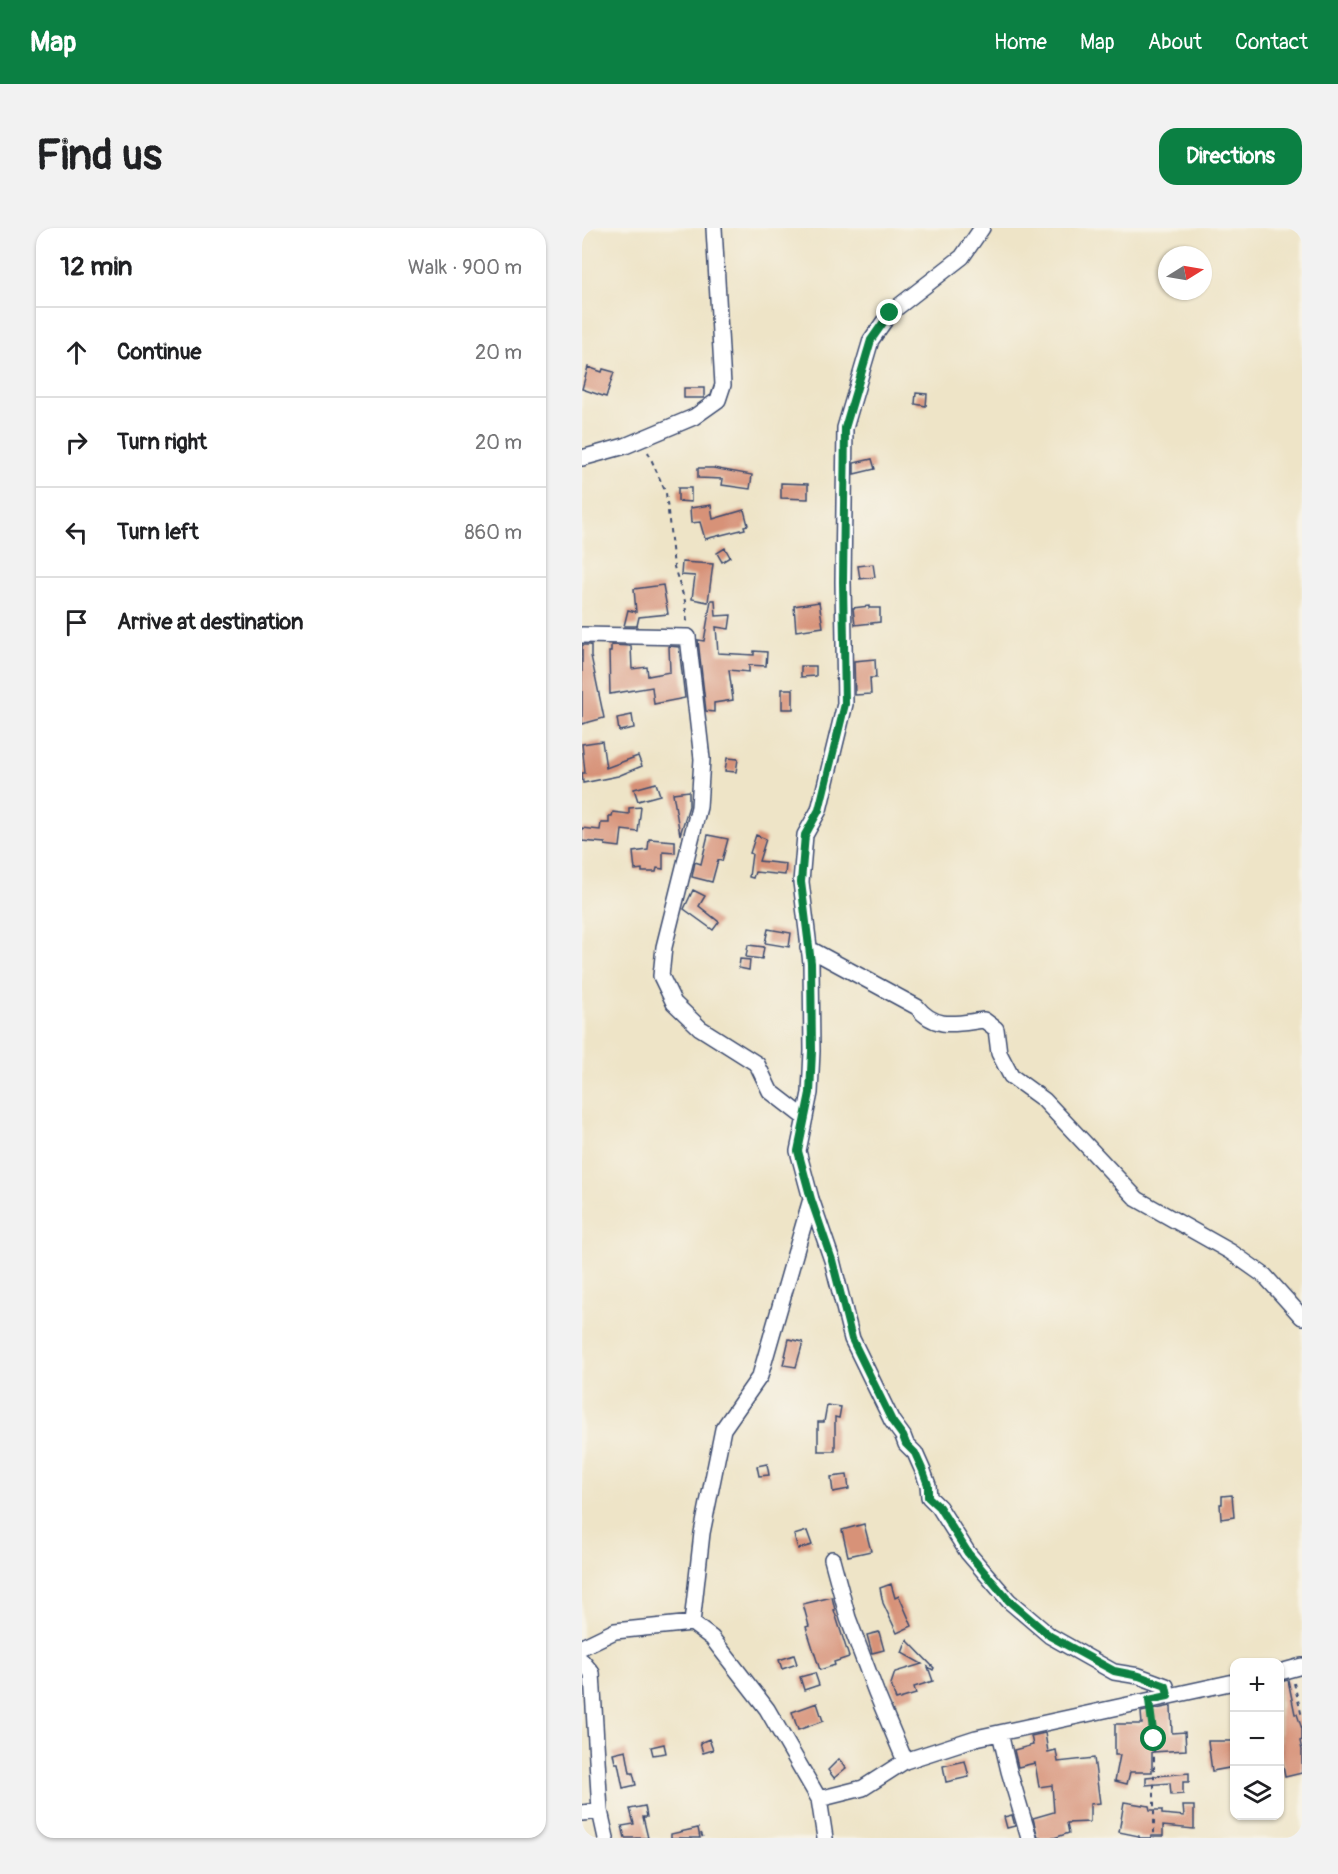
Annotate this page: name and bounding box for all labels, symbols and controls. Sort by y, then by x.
text: Map [30,25,76,60]
text: Home [994,29,1047,56]
text: Map [1080,29,1115,56]
text: About [1148,29,1202,56]
text: Contact [1235,29,1308,56]
button: Directions [1159,128,1302,185]
text: Find us [36,130,162,182]
north arrow [1158,246,1212,300]
text: 12 min [60,251,133,283]
text: Walk · 900 m [408,255,522,280]
route end [876,299,902,325]
icon: ahead [60,336,93,369]
text: Continue [117,338,201,366]
text: 20 m [475,340,522,365]
icon: right [60,426,93,459]
text: Turn right [117,428,207,456]
text: 20 m [475,430,522,455]
icon: left [60,516,93,549]
text: Turn left [117,518,199,546]
text: 860 m [465,520,522,545]
icon: arrive [60,606,93,639]
text: Arrive at destination [117,608,303,636]
map controls [1230,1658,1284,1820]
button: + [1230,1658,1284,1712]
button: − [1230,1712,1284,1766]
route start [1140,1725,1166,1751]
button: layers [1230,1766,1284,1820]

